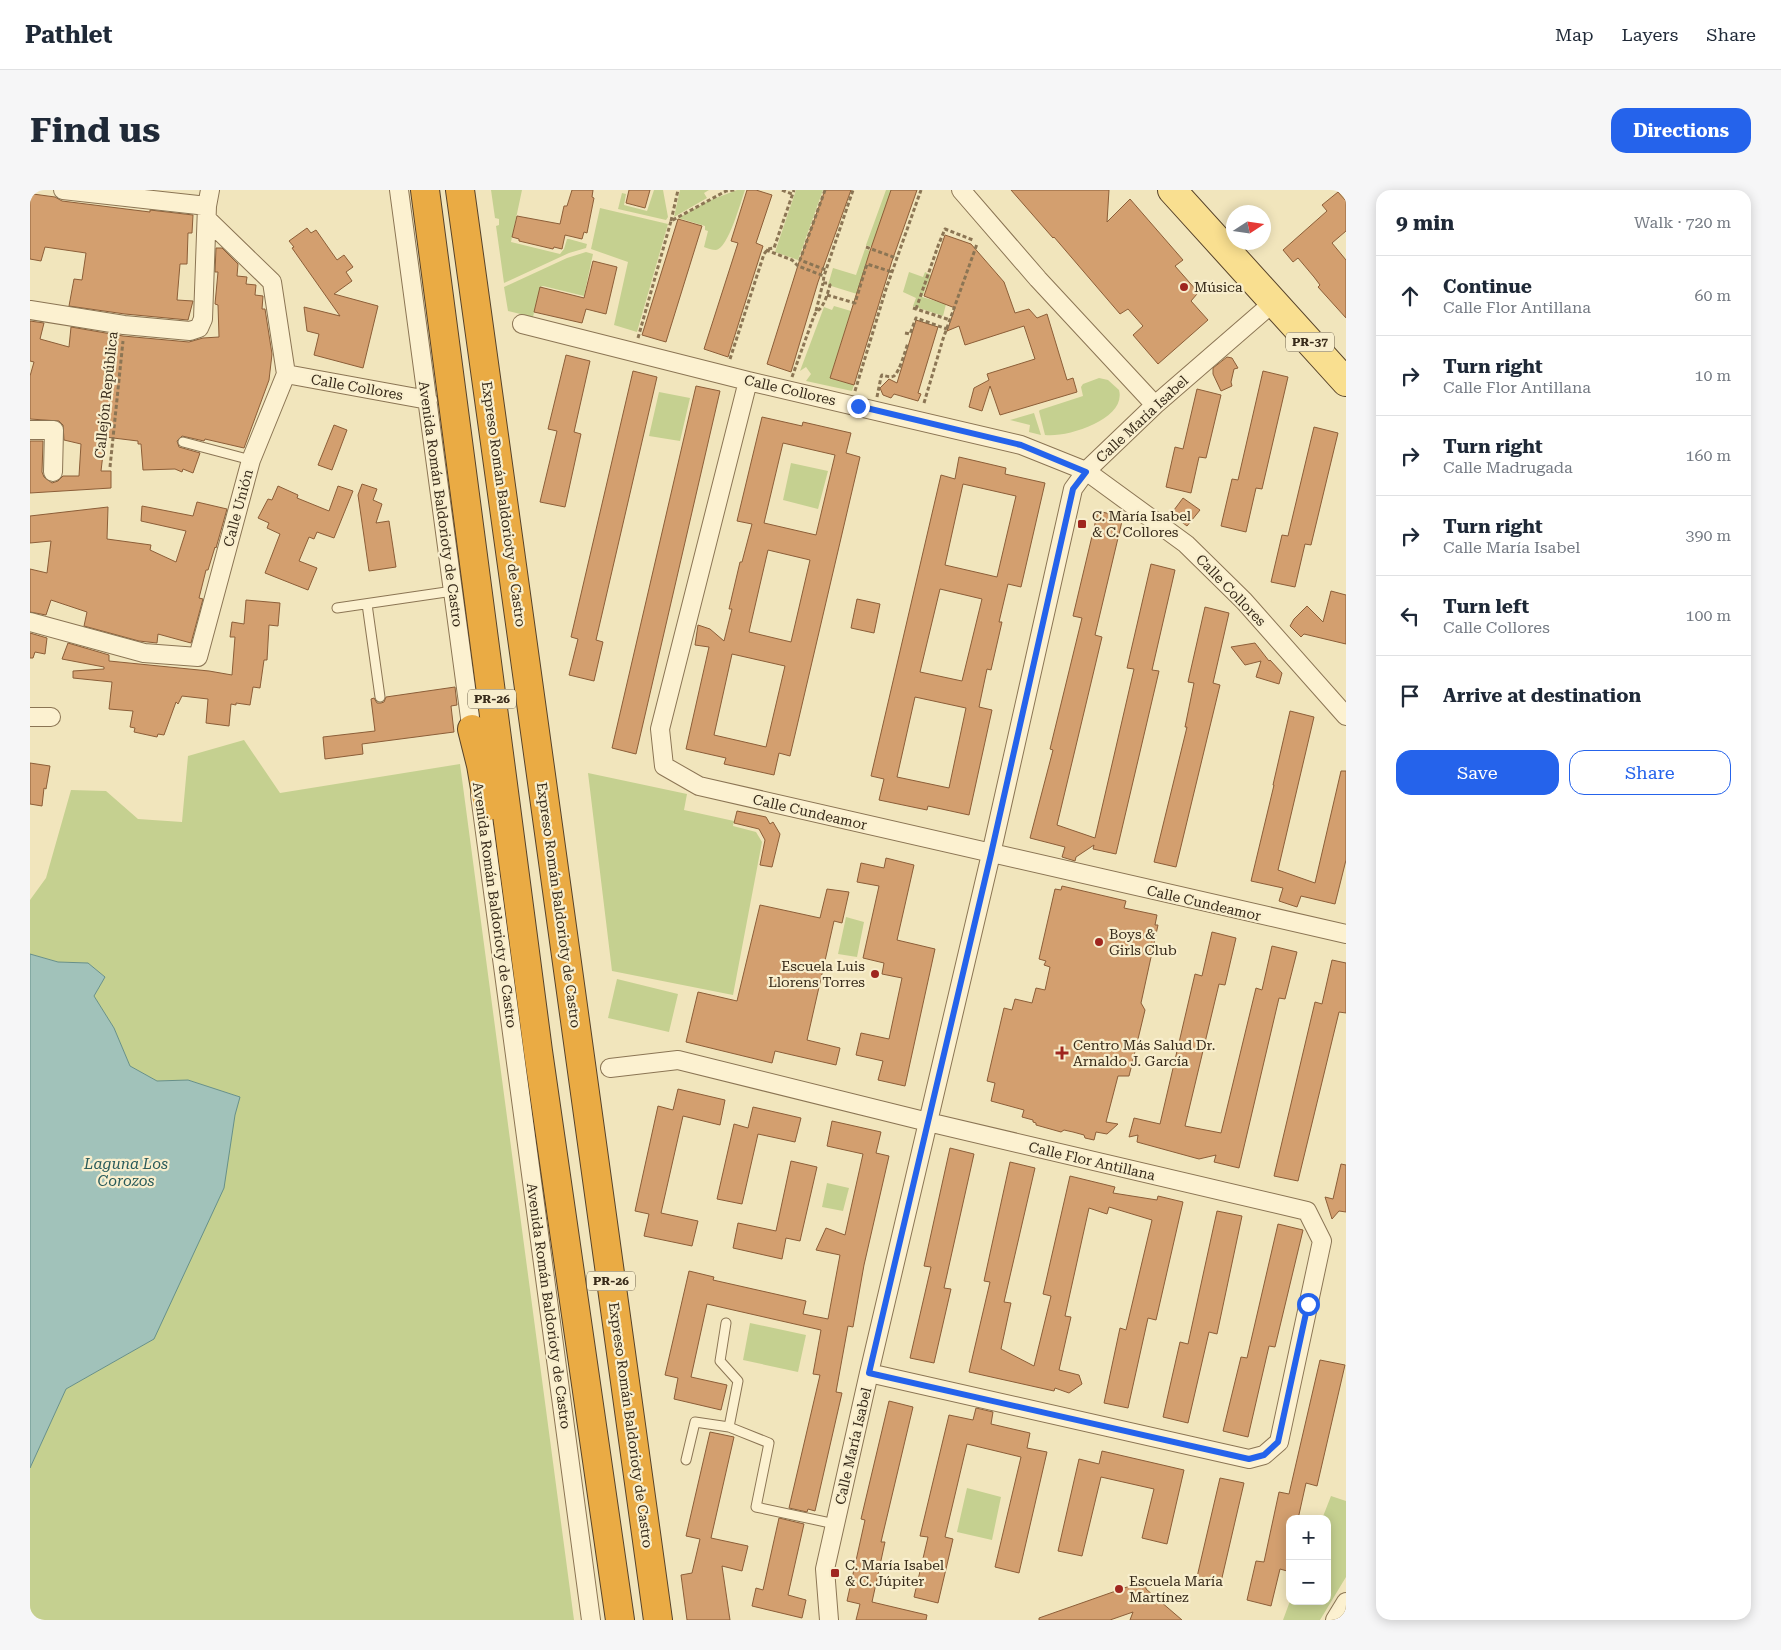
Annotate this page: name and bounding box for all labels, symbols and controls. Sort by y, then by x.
text: Pathlet [25,21,112,49]
text: Map [1555,24,1594,45]
text: Layers [1622,24,1678,45]
text: Share [1706,24,1756,45]
button: Directions [1611,108,1751,153]
text: Find us [30,110,160,151]
north arrow [1226,205,1271,250]
text: 9 min [1396,211,1454,235]
text: Walk · 720 m [1634,213,1731,232]
text: Continue [1443,275,1532,298]
place label: Música [1194,279,1243,295]
marker: Música [1178,281,1190,293]
icon: ahead [1396,282,1424,310]
text: 60 m [1694,286,1731,305]
text: Calle Flor Antillana [1443,298,1591,317]
street label: Callejón República [91,330,121,459]
road number: PR-37 [1286,332,1334,352]
text: Turn right [1443,355,1543,378]
icon: right [1396,362,1424,390]
text: 10 m [1694,366,1731,385]
street label: Calle Collores [310,371,405,403]
street label: Calle Collores [743,372,838,408]
street label: Calle María Isabel [1093,372,1192,466]
text: Calle Flor Antillana [1443,378,1591,397]
street label: Avenida Román Baldorioty de Castro [416,380,466,628]
street label: Expreso Román Baldorioty de Castro [479,380,529,628]
route end [847,395,870,418]
text: Turn right [1443,435,1543,458]
icon: right [1396,442,1424,470]
text: 160 m [1685,446,1731,465]
text: Calle Madrugada [1443,458,1573,477]
street label: Calle Unión [220,467,256,549]
place label: C. María Isabel & C. Collores [1092,508,1192,540]
text: Turn right [1443,515,1543,538]
marker: C. María Isabel & C. Collores [1076,518,1088,530]
icon: right [1396,522,1424,550]
text: 390 m [1685,526,1731,545]
text: Calle María Isabel [1443,538,1580,557]
street label: Calle Collores [1193,551,1269,629]
text: Turn left [1443,595,1529,618]
icon: left [1396,602,1424,630]
text: 100 m [1685,606,1731,625]
text: Calle Collores [1443,618,1550,637]
icon: arrive [1396,682,1424,710]
text: Arrive at destination [1443,684,1641,707]
road number: PR-26 [468,689,516,708]
button: Save [1396,750,1559,795]
button: Share [1569,750,1731,795]
street label: Avenida Román Baldorioty de Castro [470,781,520,1029]
street label: Expreso Román Baldorioty de Castro [534,781,584,1029]
street label: Calle Cundeamor [751,791,869,833]
street label: Calle Cundeamor [1145,882,1263,924]
place label: Boys & Girls Club [1109,926,1177,958]
marker: Boys & Girls Club [1093,936,1105,948]
place label: Escuela Luis Llorens Torres [768,958,865,990]
marker: Escuela Luis Llorens Torres [869,968,881,980]
place label: Centro Más Salud Dr. Arnaldo J. García [1073,1037,1215,1069]
marker: Centro Más Salud Dr. Arnaldo J. García [1055,1046,1069,1060]
street label: Calle Flor Antillana [1027,1139,1157,1183]
water label: Laguna Los Corozos [83,1155,168,1190]
street label: Avenida Román Baldorioty de Castro [524,1182,574,1430]
road number: PR-26 [587,1272,635,1290]
route start [1297,1293,1320,1316]
street label: Expreso Román Baldorioty de Castro [606,1301,656,1549]
street label: Calle María Isabel [832,1385,874,1506]
map controls [1286,1515,1331,1605]
button: + [1286,1515,1331,1560]
place label: C. María Isabel & C. Júpiter [845,1557,945,1589]
button: − [1286,1560,1331,1605]
marker: C. María Isabel & C. Júpiter [829,1567,841,1579]
place label: Escuela María Martínez [1129,1573,1223,1605]
marker: Escuela María Martínez [1113,1583,1125,1595]

